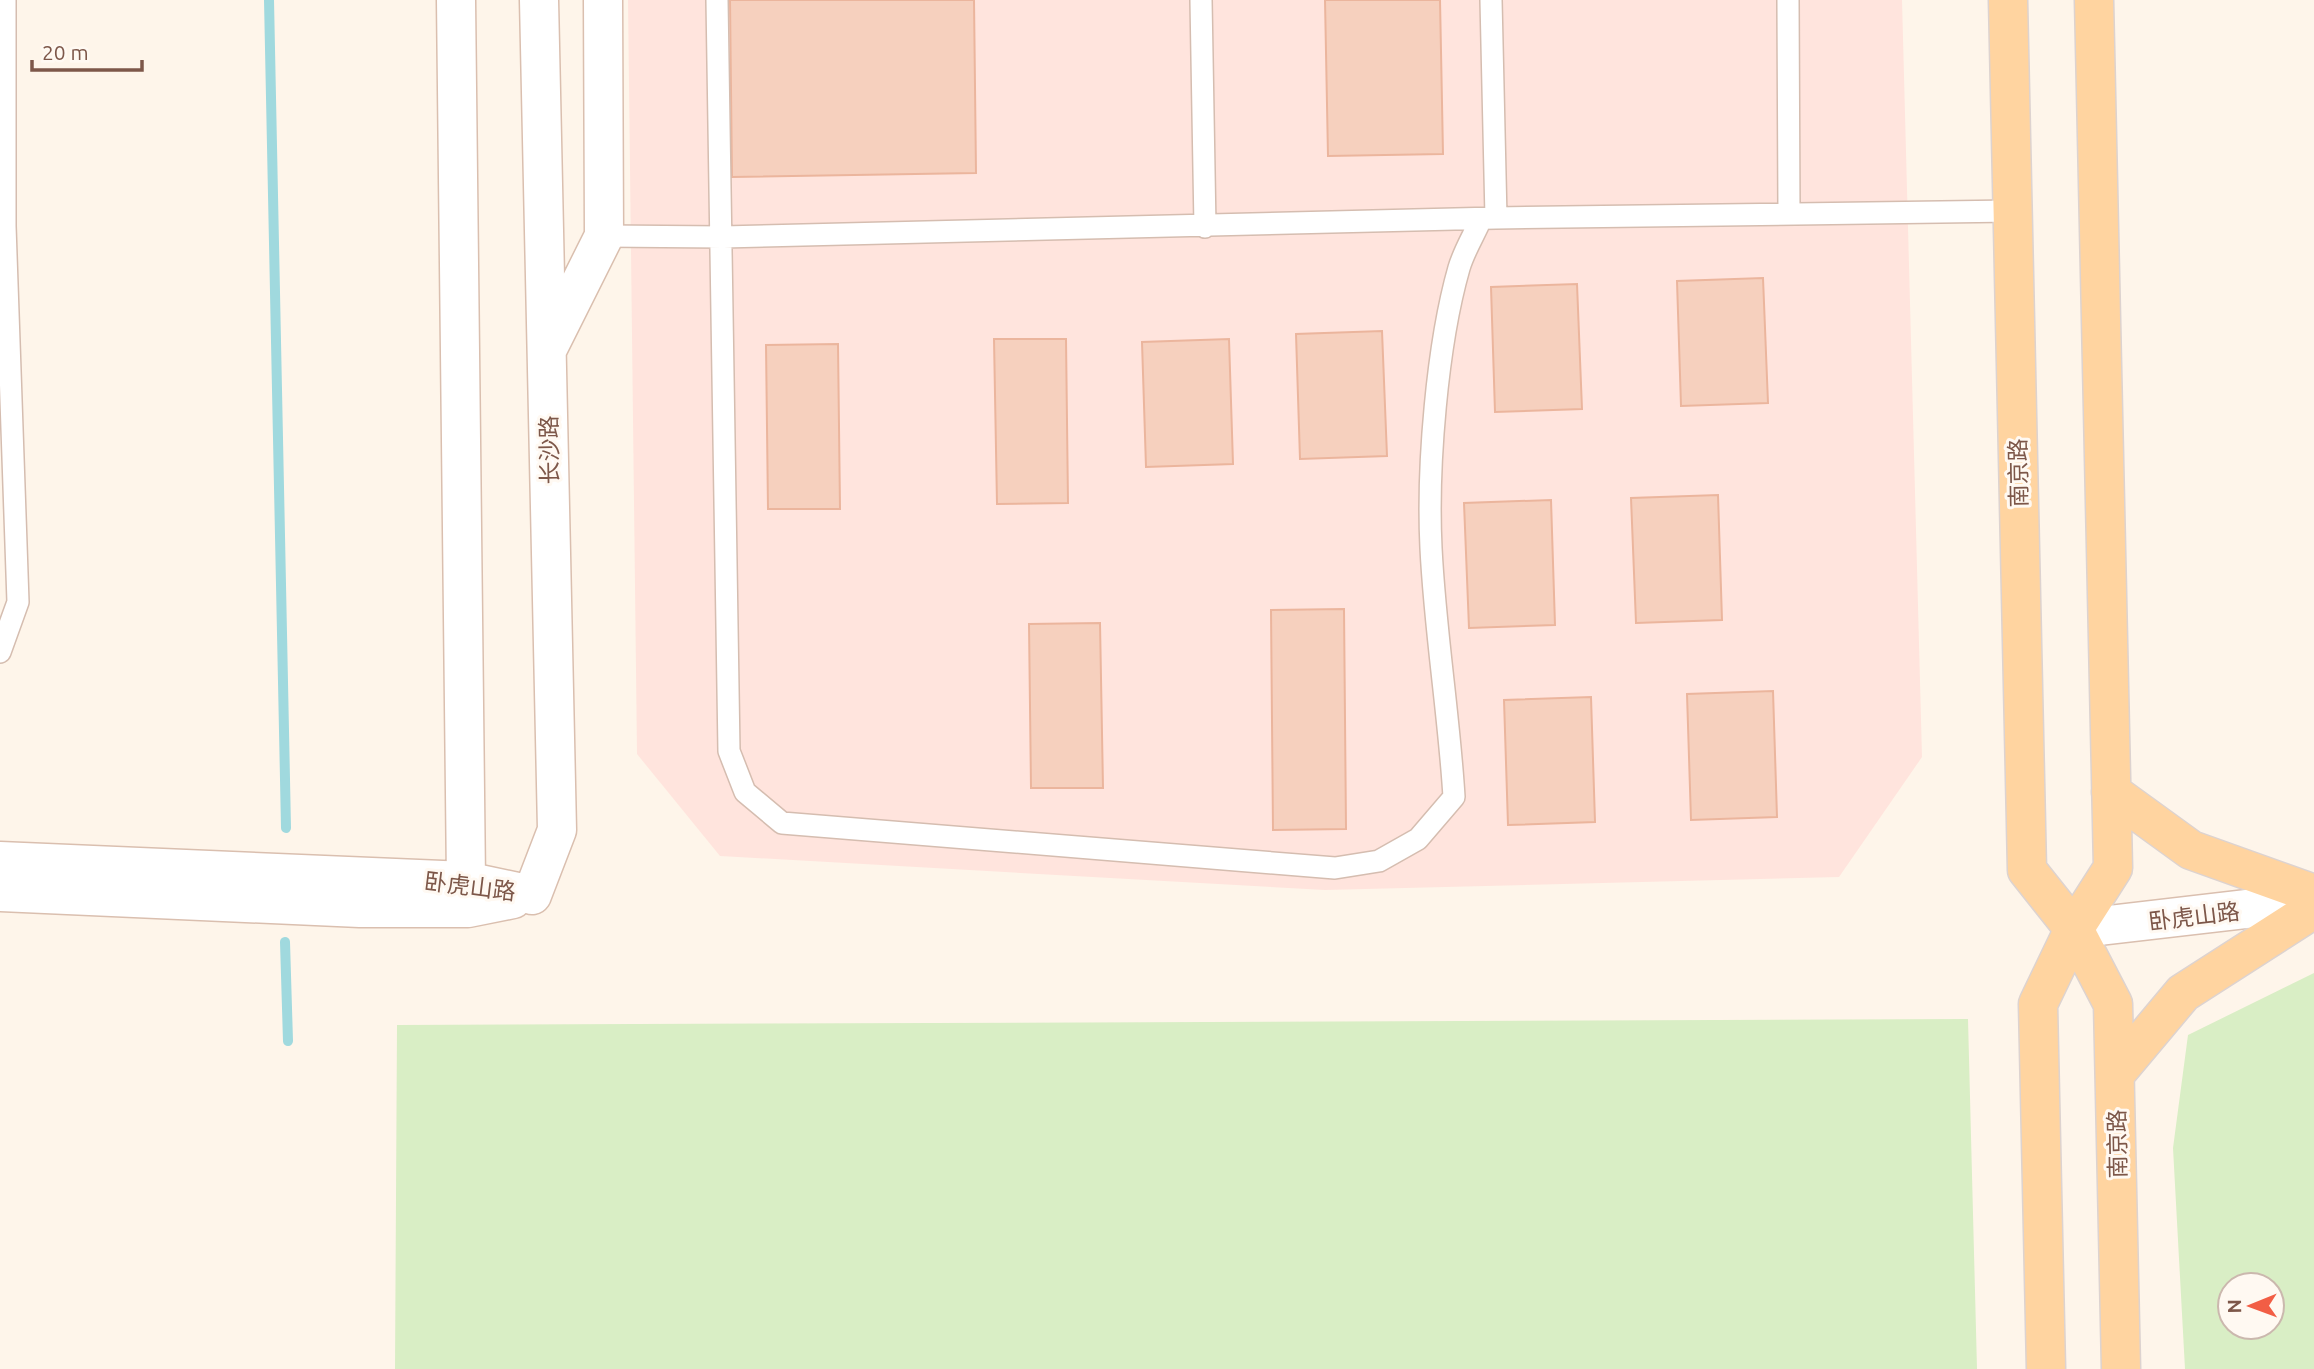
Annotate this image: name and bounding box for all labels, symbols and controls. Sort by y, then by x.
scale bar [32,28,142,72]
text: 20 m [42,40,89,64]
street label: 长沙路 [536,415,562,485]
street label: 南京路 [2005,438,2031,508]
street label: 卧虎山路 [423,868,517,904]
street label: 卧虎山路 [2147,898,2241,934]
street label: 南京路 [2104,1109,2130,1179]
north arrow [2216,1271,2286,1341]
text: N [2223,1299,2245,1314]

